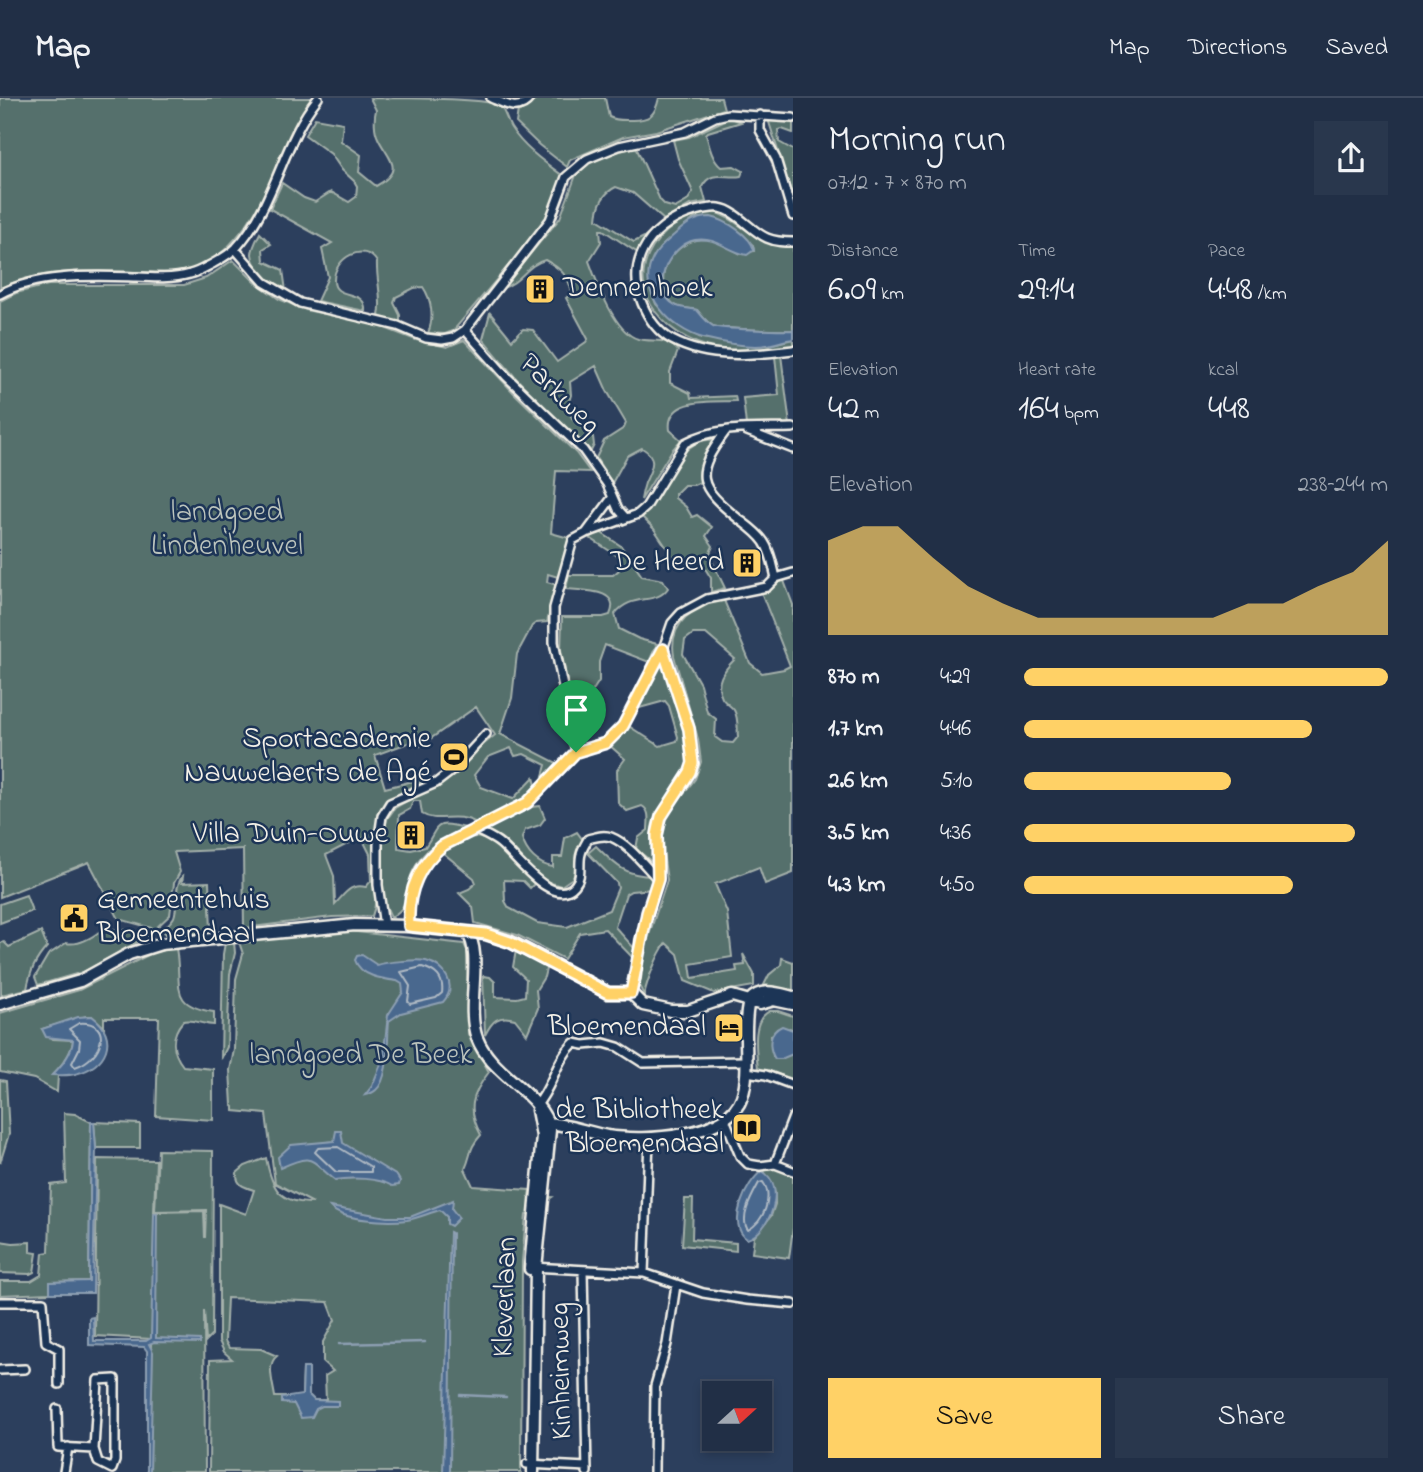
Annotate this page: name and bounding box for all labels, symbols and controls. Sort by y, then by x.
text: Map [35,24,91,72]
text: Map [1109,31,1150,66]
text: Directions [1188,31,1287,66]
text: Saved [1325,31,1388,66]
text: Morning run [828,113,1006,169]
button: share [1314,121,1388,195]
text: 07:12 · 7 × 870 m [828,167,967,200]
text: Distance [828,238,898,265]
text: Time [1018,238,1056,265]
text: Pace [1208,238,1245,265]
text: 6.09 [828,265,876,316]
text: 29:14 [1018,265,1074,316]
text: 4:48 [1208,265,1253,316]
place label: Dennenhoek [562,267,714,311]
building icon: Dennenhoek [523,272,557,306]
text: km [876,281,904,308]
text: /km [1253,281,1287,308]
street label: Parkweg [508,344,610,446]
text: Elevation [828,357,898,384]
text: Heart rate [1018,357,1096,384]
text: kcal [1208,357,1238,384]
text: 42 [828,384,860,435]
text: 164 [1018,384,1059,435]
text: 448 [1208,384,1250,435]
text: m [860,400,879,427]
text: bpm [1059,400,1099,427]
text: Elevation [828,469,913,502]
text: 238–244 m [1298,469,1388,502]
park label: landgoed Lindenheuvel [151,491,303,569]
place label: De Heerd [610,541,724,585]
building icon: De Heerd [730,546,764,580]
text: 870 m [828,661,880,694]
text: 4:29 [940,661,970,694]
pin [546,680,606,752]
icon: arrive [557,691,595,729]
text: 1.7 km [828,713,883,746]
text: 4:46 [940,713,971,746]
place label: Sportacademie Nauwelaerts de Agé [184,718,432,796]
sports icon: Sportacademie Nauwelaerts de Agé [437,740,471,774]
text: 2.6 km [828,765,888,798]
text: 5:10 [940,765,972,798]
place label: Villa Duin-Ouwe [192,813,389,857]
text: 3.5 km [828,817,889,850]
text: 4:36 [940,817,971,850]
building icon: Villa Duin-Ouwe [394,818,428,852]
text: 4.3 km [828,869,885,902]
text: 4:50 [940,869,975,902]
place label: Gemeentehuis Bloemendaal [96,879,270,957]
public building icon: Gemeentehuis Bloemendaal [57,901,91,935]
place label: Bloemendaal [547,1006,706,1050]
hotel icon: Bloemendaal [712,1011,746,1045]
park label: landgoed De Beek [250,1034,473,1078]
place label: de Bibliotheek Bloemendaal [555,1089,725,1167]
library icon: de Bibliotheek Bloemendaal [730,1111,764,1145]
street label: Kleverlaan [482,1236,530,1358]
street label: Kinheimweg [539,1302,585,1440]
button: Save [828,1378,1101,1458]
button: Share [1115,1378,1388,1458]
north arrow [702,1381,772,1451]
map controls [702,1381,772,1451]

